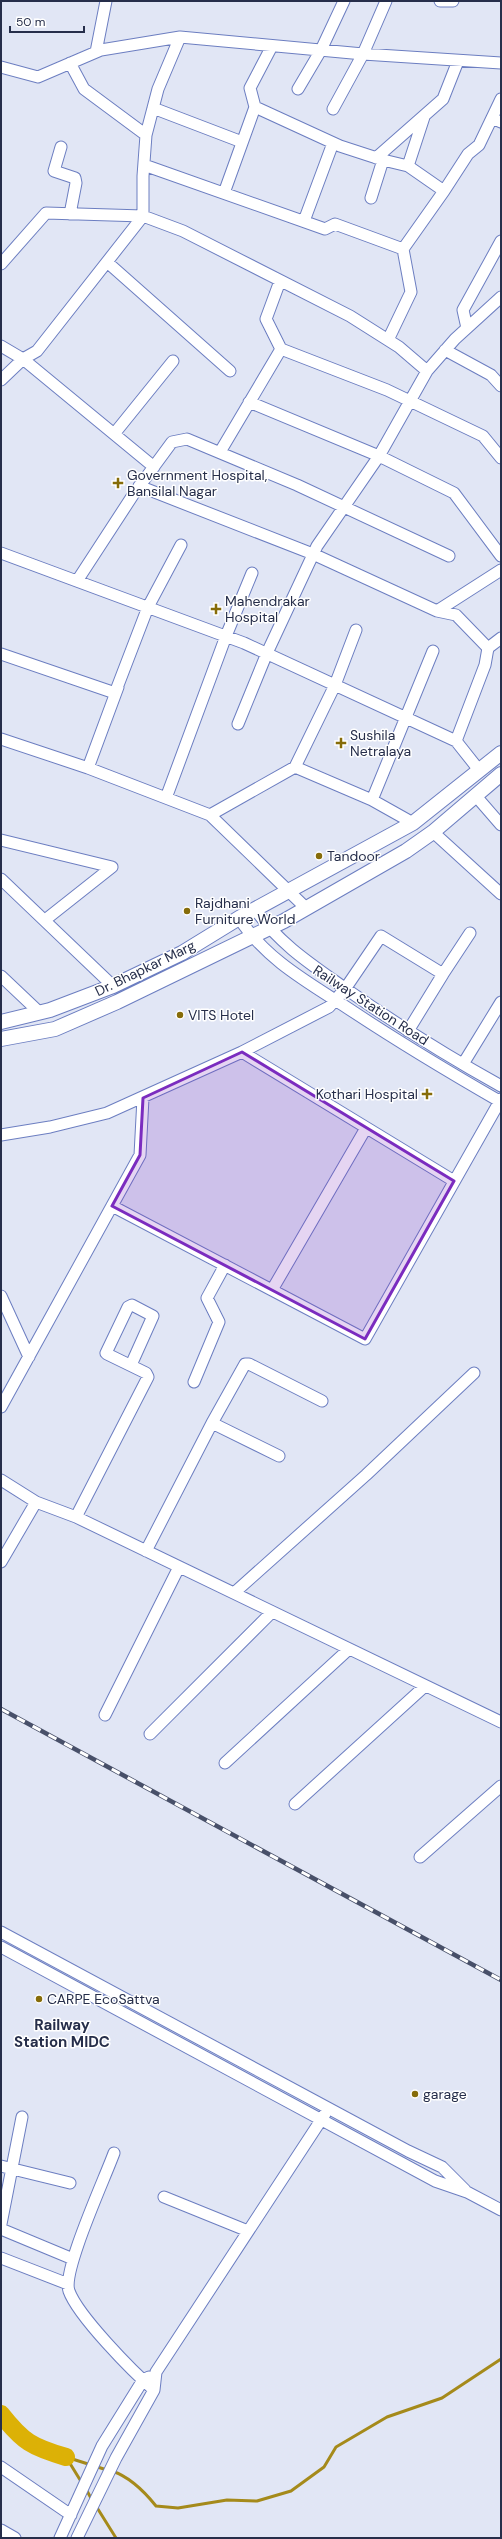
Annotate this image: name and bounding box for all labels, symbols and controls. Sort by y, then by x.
scale bar [10,8,84,34]
text: 50 m [16,14,45,30]
place label: Government Hospital, Bansilal Nagar [127,466,268,500]
marker: Government Hospital, Bansilal Nagar [112,477,124,489]
place label: Mahendrakar Hospital [225,592,310,626]
marker: Mahendrakar Hospital [210,603,222,615]
place label: Sushila Netralaya [350,726,411,760]
marker: Sushila Netralaya [335,737,347,749]
place label: Tandoor [327,847,380,865]
marker: Tandoor [314,851,324,861]
place label: Rajdhani Furniture World [195,894,295,928]
marker: Rajdhani Furniture World [182,906,192,916]
street label: Dr. Bhapkar Marg [92,936,198,1000]
street label: Railway Station Road [310,961,432,1049]
place label: VITS Hotel [188,1006,254,1024]
marker: VITS Hotel [175,1010,185,1020]
place label: Kothari Hospital [316,1085,418,1103]
marker: Kothari Hospital [421,1088,433,1100]
place label: CARPE EcoSattva [47,1990,160,2008]
marker: CARPE EcoSattva [34,1994,44,2004]
district label: Railway Station MIDC [14,2015,110,2052]
place label: garage [423,2085,467,2103]
marker: garage [410,2089,420,2099]

